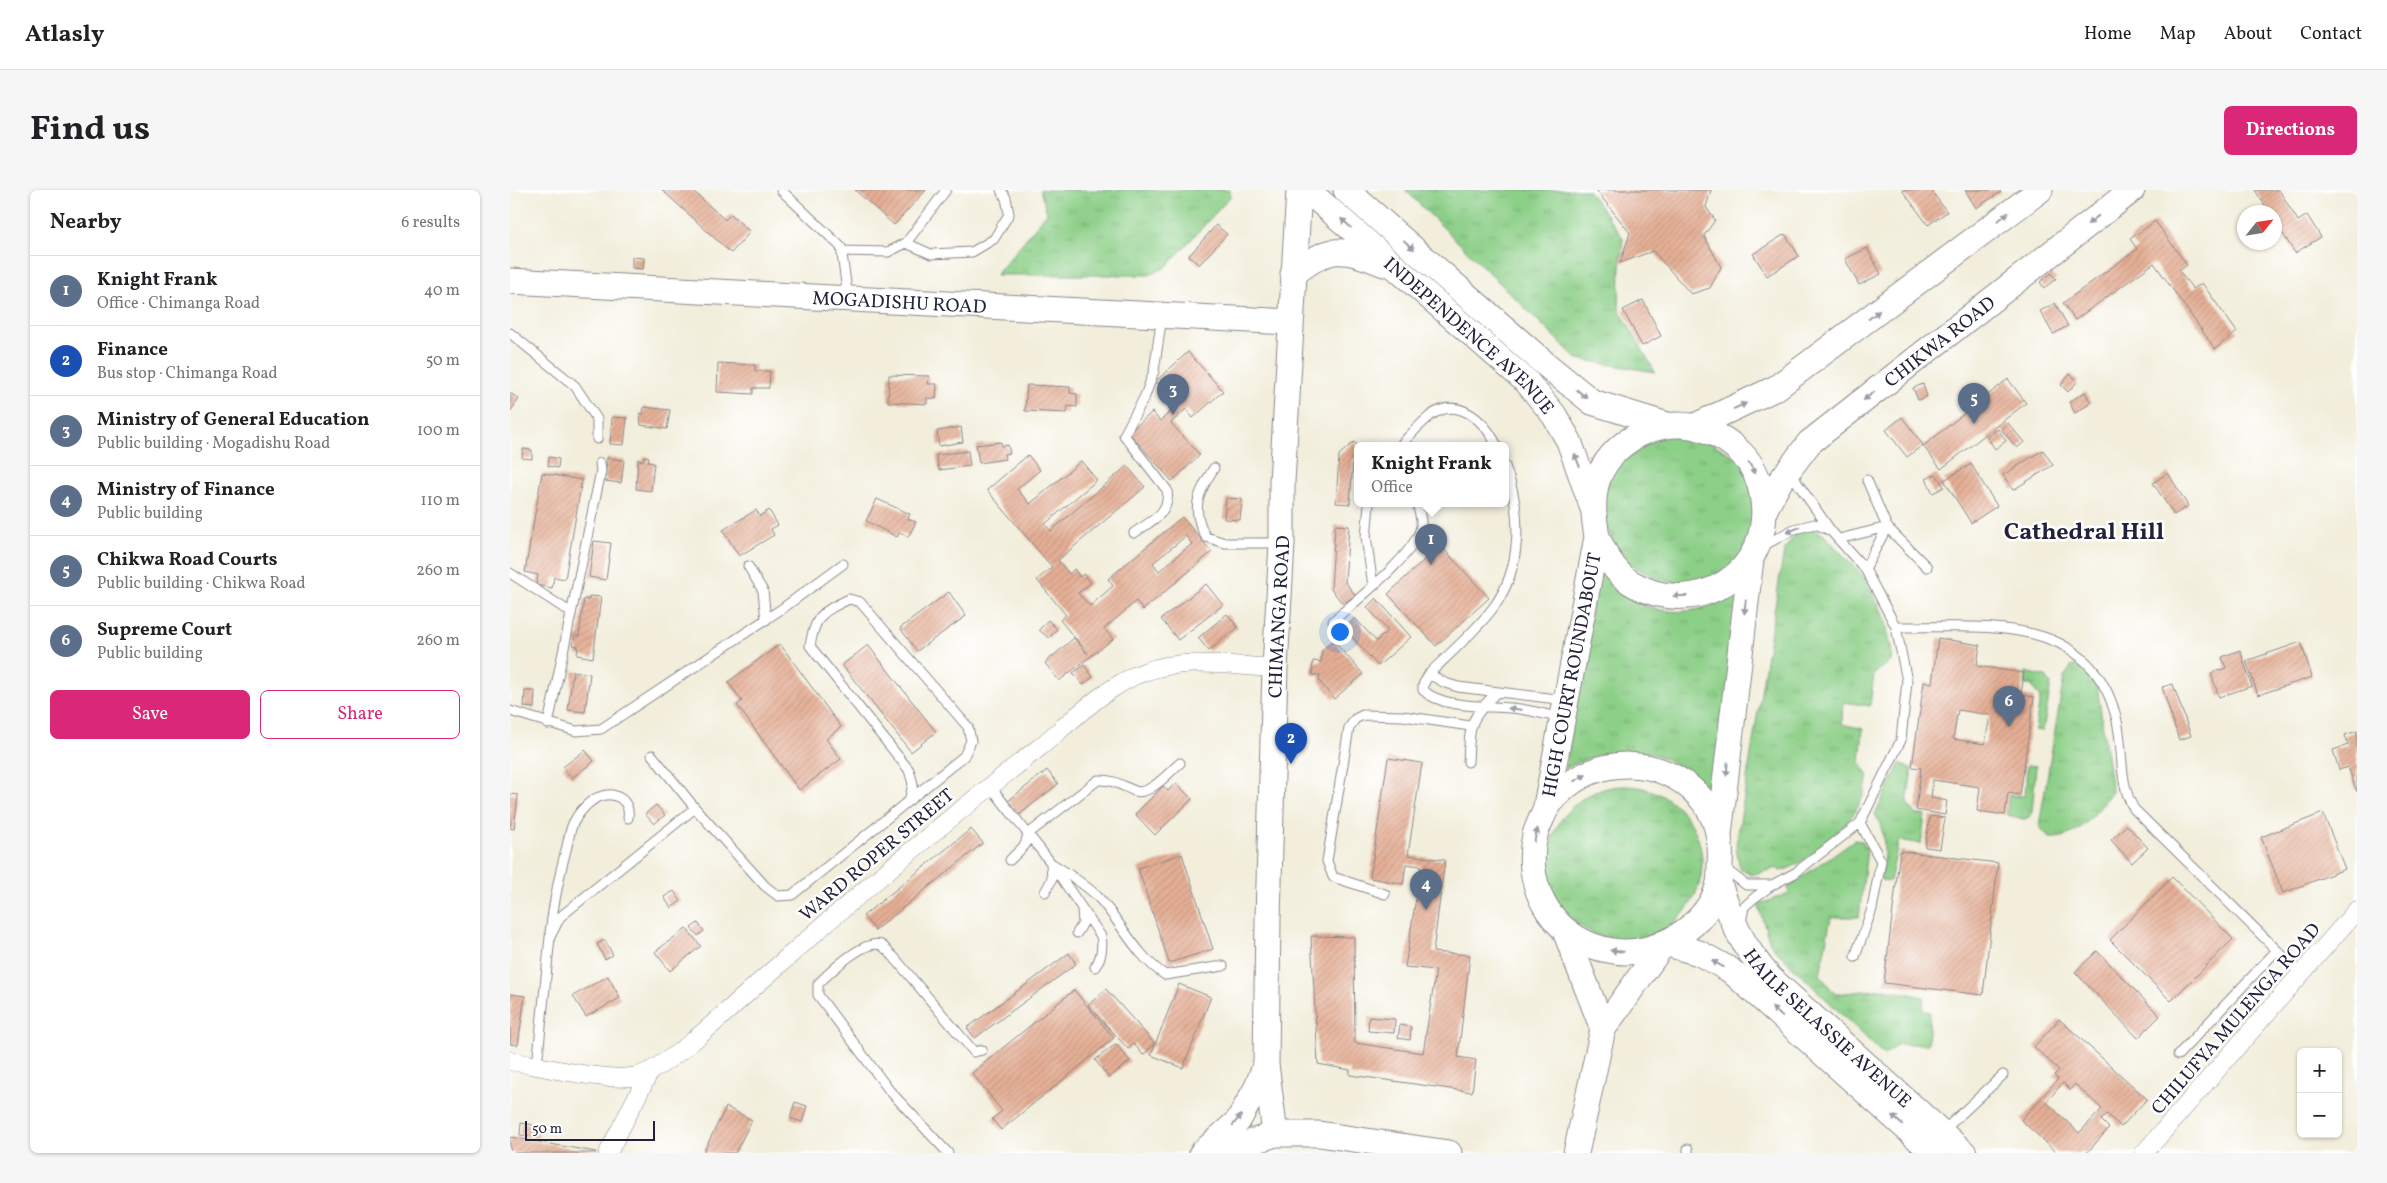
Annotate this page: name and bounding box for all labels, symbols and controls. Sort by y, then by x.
text: Atlasly [25,18,104,52]
text: Home [2084,22,2132,47]
text: Map [2160,22,2196,47]
text: About [2224,22,2272,47]
text: Contact [2300,22,2362,47]
text: Find us [30,106,150,154]
button: Directions [2224,106,2357,155]
north arrow [2237,205,2282,250]
text: Nearby [50,208,121,237]
text: 6 results [401,212,460,234]
one-way arrow [1996,212,2010,222]
one-way arrow [2087,215,2100,225]
one-way arrow [1339,218,1352,229]
one-way arrow [1403,239,1415,250]
street label: INDEPENDENCE AVENUE [1377,252,1559,421]
text: Knight Frank [97,267,217,293]
text: 1 [63,280,69,302]
text: 40 m [424,280,460,302]
street label: MOGADISHU ROAD [812,286,987,321]
street label: CHIKWA ROAD [1880,291,2002,394]
text: Office · Chimanga Road [97,293,260,315]
one-way arrow [1867,309,1880,320]
text: Finance [97,337,168,363]
text: 2 [62,350,70,372]
text: 50 m [426,350,460,372]
text: Bus stop · Chimanga Road [97,363,278,385]
pin: 3 [1157,374,1189,415]
pin: 5 [1958,383,1990,424]
one-way arrow [1575,388,1588,399]
one-way arrow [1862,391,1876,401]
one-way arrow [1733,401,1747,409]
text: Ministry of General Education [97,407,370,433]
text: 3 [62,420,70,442]
text: 100 m [417,420,460,442]
text: Public building · Mogadishu Road [97,433,330,455]
popup [1354,442,1509,507]
text: Knight Frank [1371,451,1492,477]
one-way arrow [1572,453,1580,467]
one-way arrow [1747,461,1756,474]
text: Ministry of Finance [97,477,275,503]
text: Office [1371,477,1413,499]
text: 4 [61,490,71,512]
text: 110 m [421,490,460,512]
text: Public building [97,503,203,525]
district label: Cathedral Hill [2004,516,2164,550]
pin: 1 [1415,524,1447,565]
one-way arrow [1786,527,1800,535]
street label: CHIMANGA ROAD [1263,535,1297,699]
text: Chikwa Road Courts [97,547,278,573]
street label: HIGH COURT ROUNDABOUT [1537,551,1609,800]
text: 5 [62,560,70,582]
text: 260 m [416,560,460,582]
text: Public building · Chikwa Road [97,573,306,595]
one-way arrow [1671,592,1687,600]
one-way arrow [1741,600,1749,616]
text: Supreme Court [97,617,232,643]
your location [1327,619,1353,645]
text: 6 [62,630,70,652]
text: 260 m [416,630,460,652]
text: Public building [97,643,203,665]
pin: 6 [1993,686,2025,727]
button: Save [50,690,250,739]
button: Share [260,690,460,739]
one-way arrow [1506,705,1522,713]
pin: 2 [1275,723,1307,764]
one-way arrow [1723,761,1731,777]
one-way arrow [1573,774,1588,782]
street label: WARD ROPER STREET [795,783,960,928]
one-way arrow [1533,827,1541,842]
pin: 4 [1410,869,1442,910]
street label: CHILUFYA MULENGA ROAD [2146,918,2327,1121]
street label: HAILE SELASSIE AVENUE [1736,944,1917,1115]
one-way arrow [1608,946,1624,954]
one-way arrow [1711,959,1725,968]
one-way arrow [1771,1006,1783,1018]
map controls [2297,1048,2342,1138]
button: + [2297,1048,2342,1093]
button: − [2297,1093,2342,1138]
one-way arrow [1232,1114,1243,1127]
one-way arrow [1891,1115,1904,1126]
scale bar [525,1118,655,1141]
text: 50 m [532,1120,562,1139]

